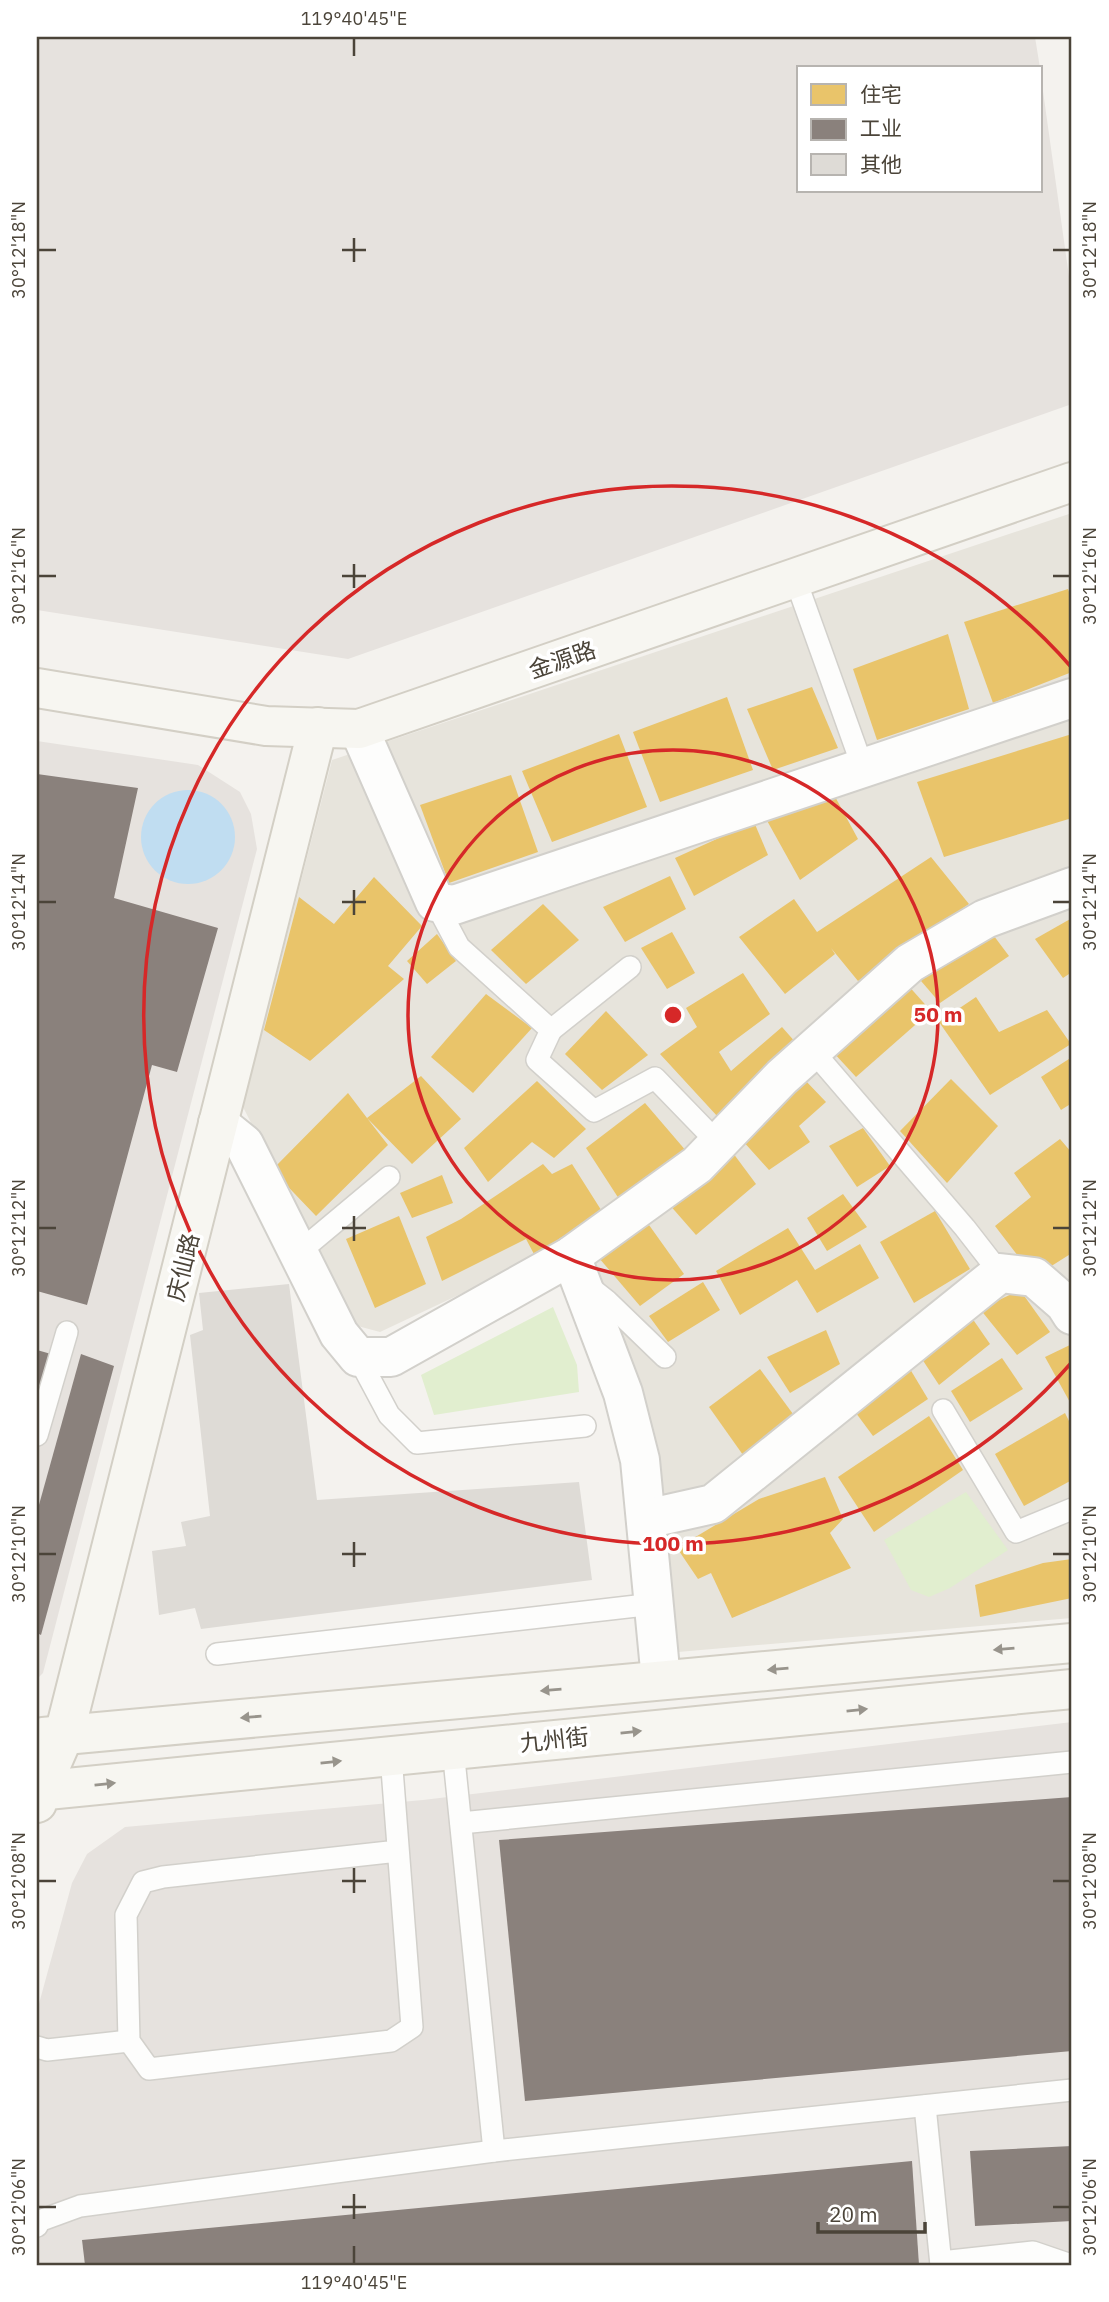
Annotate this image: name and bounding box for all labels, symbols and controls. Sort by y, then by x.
text: 119°40'45"E [301,7,407,30]
legend [797,66,1042,192]
text: 住宅 [860,80,902,108]
text: 工业 [860,114,902,142]
text: 其他 [860,150,902,178]
text: 30°12'18"N [7,201,30,299]
text: 30°12'18"N [1078,201,1101,299]
text: 30°12'16"N [7,527,30,625]
text: 30°12'16"N [1078,527,1101,625]
street label: 金源路 [524,634,600,684]
text: 30°12'14"N [7,853,30,951]
text: 30°12'14"N [1078,853,1101,951]
text: 50 m [914,1000,962,1028]
centre of rings [661,1003,685,1027]
text: 30°12'12"N [7,1179,30,1277]
text: 30°12'12"N [1078,1179,1101,1277]
street label: 庆仙路 [159,1230,205,1304]
text: 30°12'10"N [7,1505,30,1603]
text: 30°12'10"N [1078,1505,1101,1603]
text: 100 m [642,1529,704,1557]
one-way arrow [993,1644,1015,1655]
one-way arrow [767,1664,789,1675]
one-way arrow [540,1685,562,1696]
one-way arrow [846,1704,868,1715]
one-way arrow [240,1712,262,1723]
street label: 九州街 [518,1720,590,1758]
one-way arrow [620,1726,642,1737]
one-way arrow [320,1756,342,1767]
one-way arrow [94,1778,116,1789]
text: 30°12'08"N [7,1832,30,1930]
text: 30°12'08"N [1078,1832,1101,1930]
text: 30°12'06"N [7,2158,30,2256]
text: 30°12'06"N [1078,2158,1101,2256]
scale bar [818,2190,925,2234]
text: 20 m [829,2200,878,2228]
text: 119°40'45"E [301,2271,407,2294]

